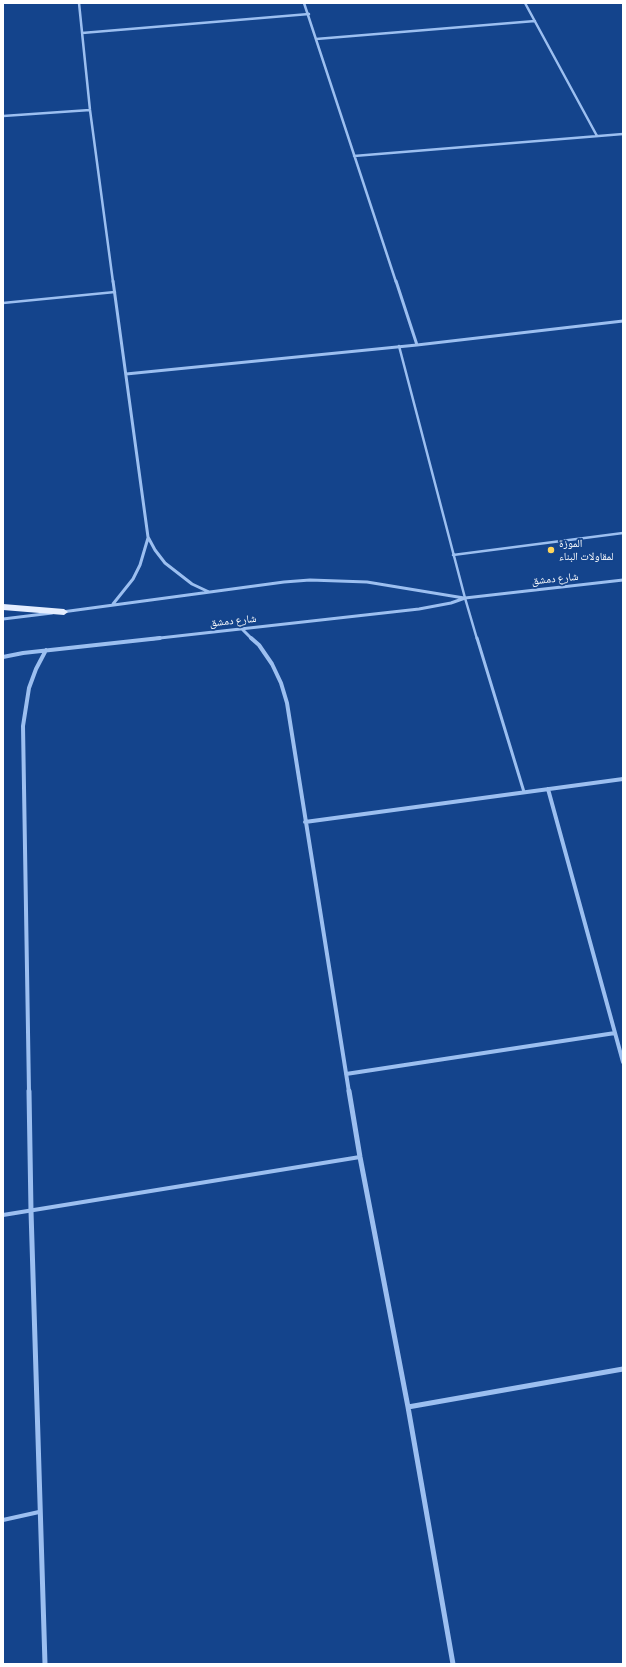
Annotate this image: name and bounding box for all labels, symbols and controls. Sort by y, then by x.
place label: الموزة لمقاولات البناء [559,537,614,563]
marker: الموزة لمقاولات البناء [546,545,556,555]
street label: شارع دمشق [531,570,579,588]
street label: شارع دمشق [209,612,257,630]

